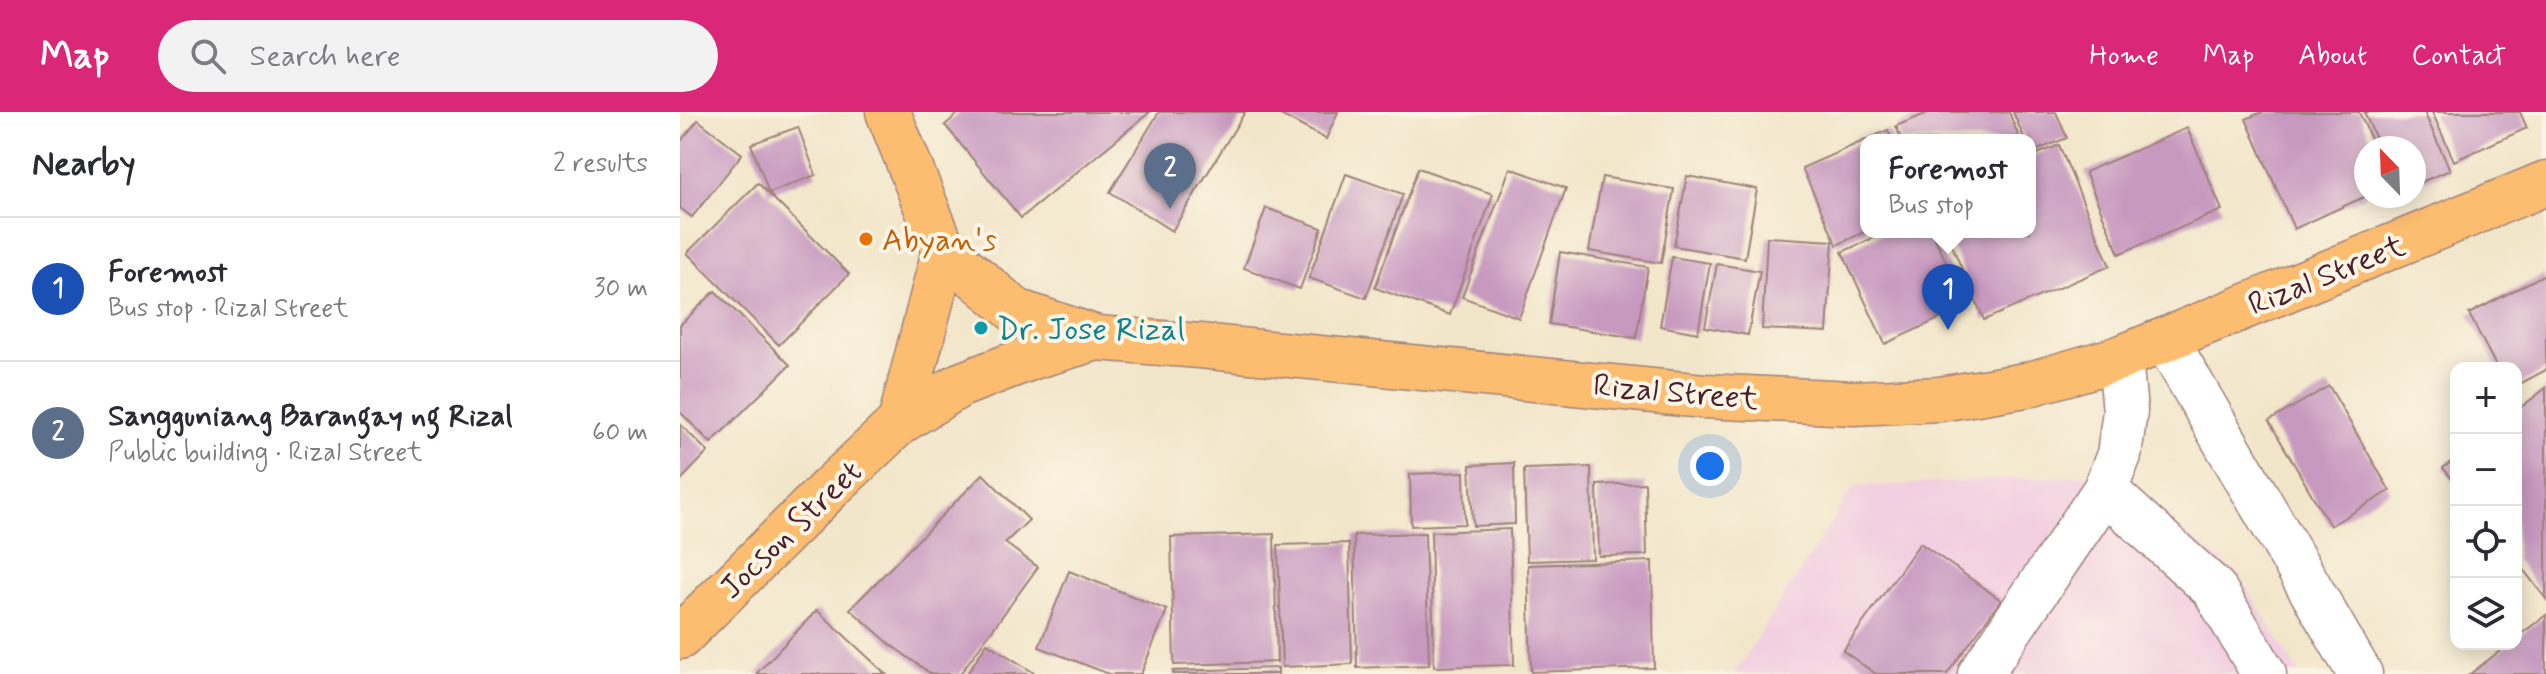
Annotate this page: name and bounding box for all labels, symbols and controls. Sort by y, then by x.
search box [158,20,718,92]
text: Map [40,32,110,81]
icon: search [186,34,230,78]
text: Search here [250,37,401,76]
text: Home [2089,38,2159,75]
text: Map [2203,38,2254,75]
text: About [2298,38,2367,75]
text: Contact [2411,38,2506,75]
popup [1860,134,2036,238]
north arrow [2354,136,2426,208]
text: Nearby [32,142,136,187]
pin: 2 [1144,143,1196,209]
text: 2 results [553,147,648,181]
text: Foremost [1888,150,2008,189]
text: Bus stop [1888,189,1974,223]
place label: Abyan's [882,220,997,262]
street label: Rizal Street [2242,225,2411,326]
marker: Abyan's [857,230,875,248]
text: Foremost [108,253,228,292]
pin: 1 [1922,264,1974,330]
text: 1 [52,272,64,306]
text: 30 m [594,272,648,306]
text: Bus stop · Rizal Street [108,292,349,326]
place label: Dr. Jose Rizal [997,309,1185,351]
marker: Dr. Jose Rizal [972,319,990,337]
map controls [2450,362,2522,650]
button: + [2450,362,2522,434]
street label: Rizal Street [1592,365,1760,421]
text: Sangguniang Barangay ng Rizal [108,397,513,436]
text: 2 [52,416,64,450]
text: 60 m [592,416,648,450]
button: − [2450,434,2522,506]
text: Public building · Rizal Street [108,436,423,470]
your location [1690,446,1730,486]
street label: Jocson Street [711,452,872,609]
button: locate [2450,506,2522,578]
button: layers [2450,578,2522,650]

